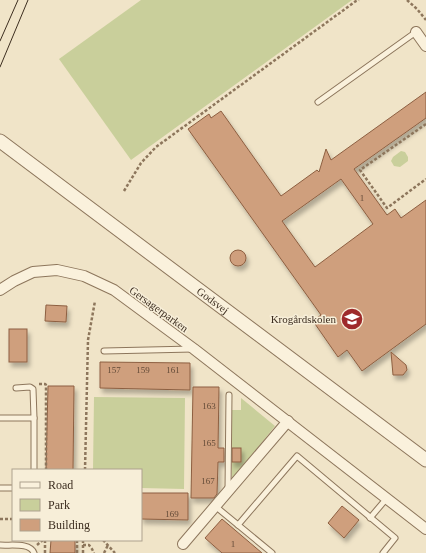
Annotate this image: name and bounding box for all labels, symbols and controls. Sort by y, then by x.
house number: 1 [360,193,364,203]
street label: Gersagerparken [127,284,191,335]
street label: Godsvej [195,285,231,316]
school or university icon: Krogårdskolen [339,306,365,332]
place label: Krogårdskolen [271,313,336,325]
house number: 157 [107,365,121,375]
house number: 159 [136,365,150,375]
house number: 161 [166,365,180,375]
house number: 163 [202,401,216,411]
house number: 165 [202,438,216,448]
legend [12,469,142,541]
house number: 167 [201,476,215,486]
text: Road [48,478,73,492]
text: Park [48,498,70,512]
house number: 169 [165,509,179,519]
text: Building [48,518,90,532]
house number: 1 [231,539,235,549]

